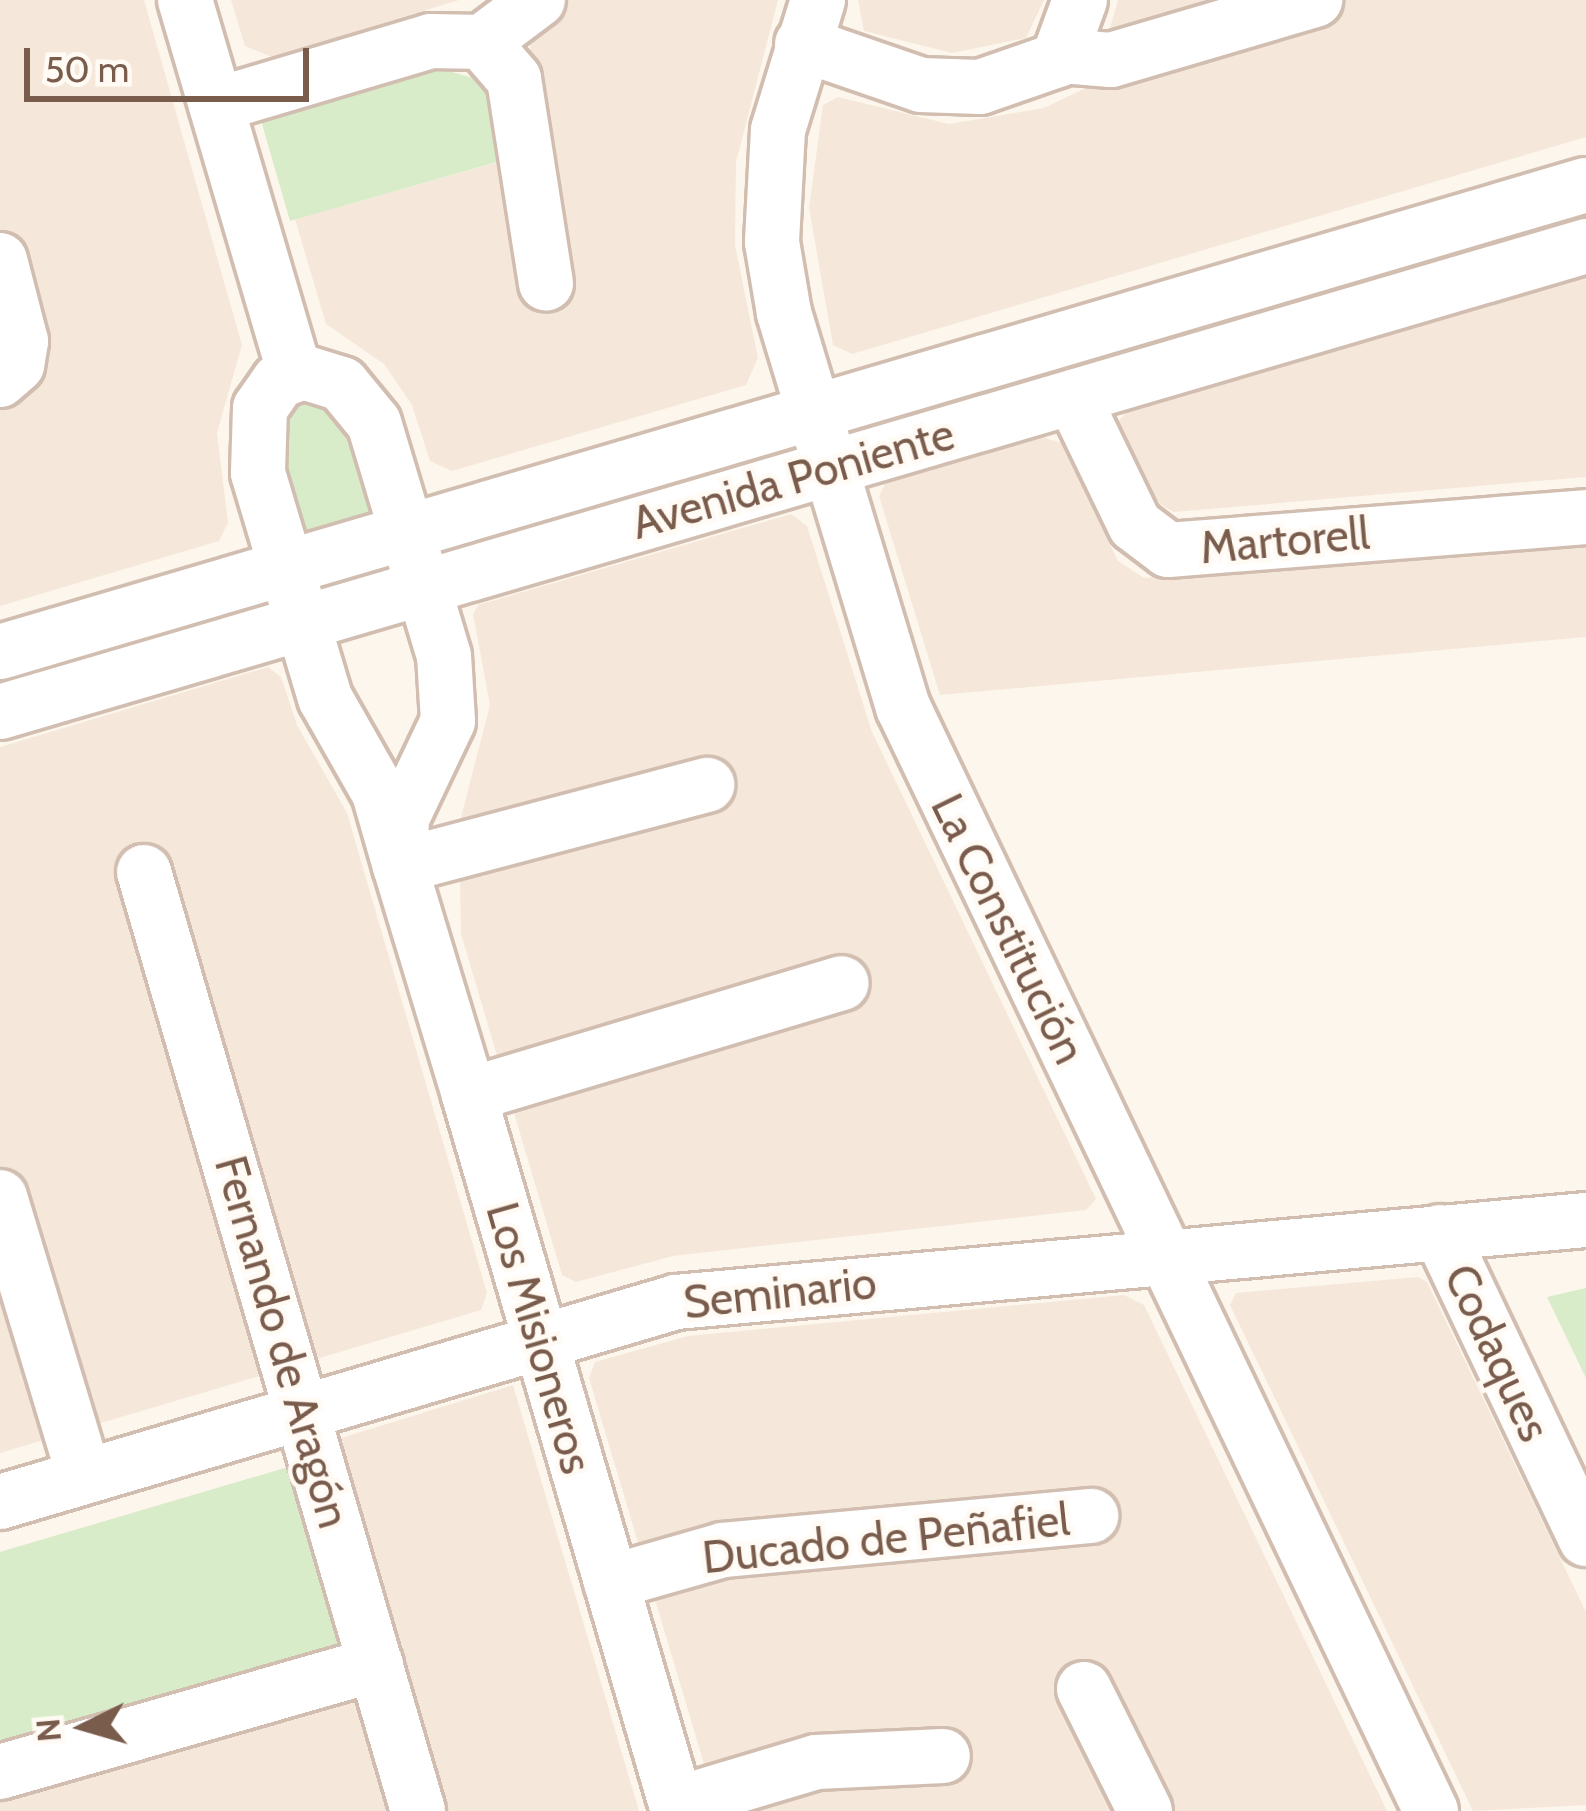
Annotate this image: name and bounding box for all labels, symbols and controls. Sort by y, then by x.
scale bar [30,24,315,98]
text: 50 m [45,47,129,91]
street label: Avenida Poniente [626,407,960,551]
street label: Martorell [1198,507,1372,575]
street label: La Constitución [919,785,1097,1073]
street label: Fernando de Aragón [203,1150,361,1534]
street label: Los Misioneros [475,1196,603,1480]
street label: Seminario [681,1256,879,1330]
street label: Codaques [1433,1256,1561,1450]
street label: Ducado de Peñafiel [700,1493,1072,1585]
north arrow [24,1667,144,1787]
text: N [27,1717,69,1744]

